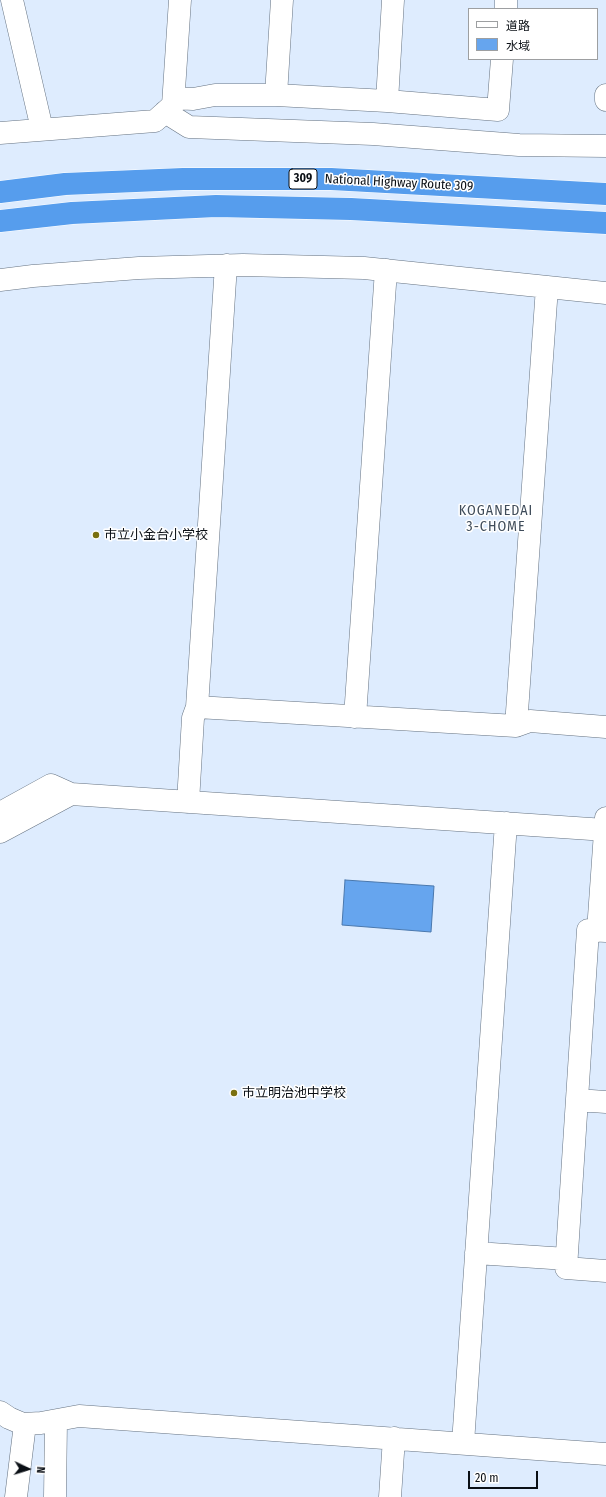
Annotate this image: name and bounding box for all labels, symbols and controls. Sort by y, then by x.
legend [468,8,598,60]
text: 道路 [506,19,530,33]
text: 水域 [506,39,530,53]
road number: 309 [289,169,317,189]
street label: National Highway Route 309 [324,171,474,195]
district label: KOGANEDAI 3-CHOME [459,503,533,536]
place label: 市立小金台小学校 [104,527,208,543]
marker: 市立小金台小学校 [91,530,101,540]
place label: 市立明治池中学校 [242,1085,346,1101]
marker: 市立明治池中学校 [229,1088,239,1098]
north arrow [8,1449,48,1489]
scale bar [470,1463,540,1489]
text: N [34,1466,47,1474]
text: 20 m [475,1471,499,1485]

